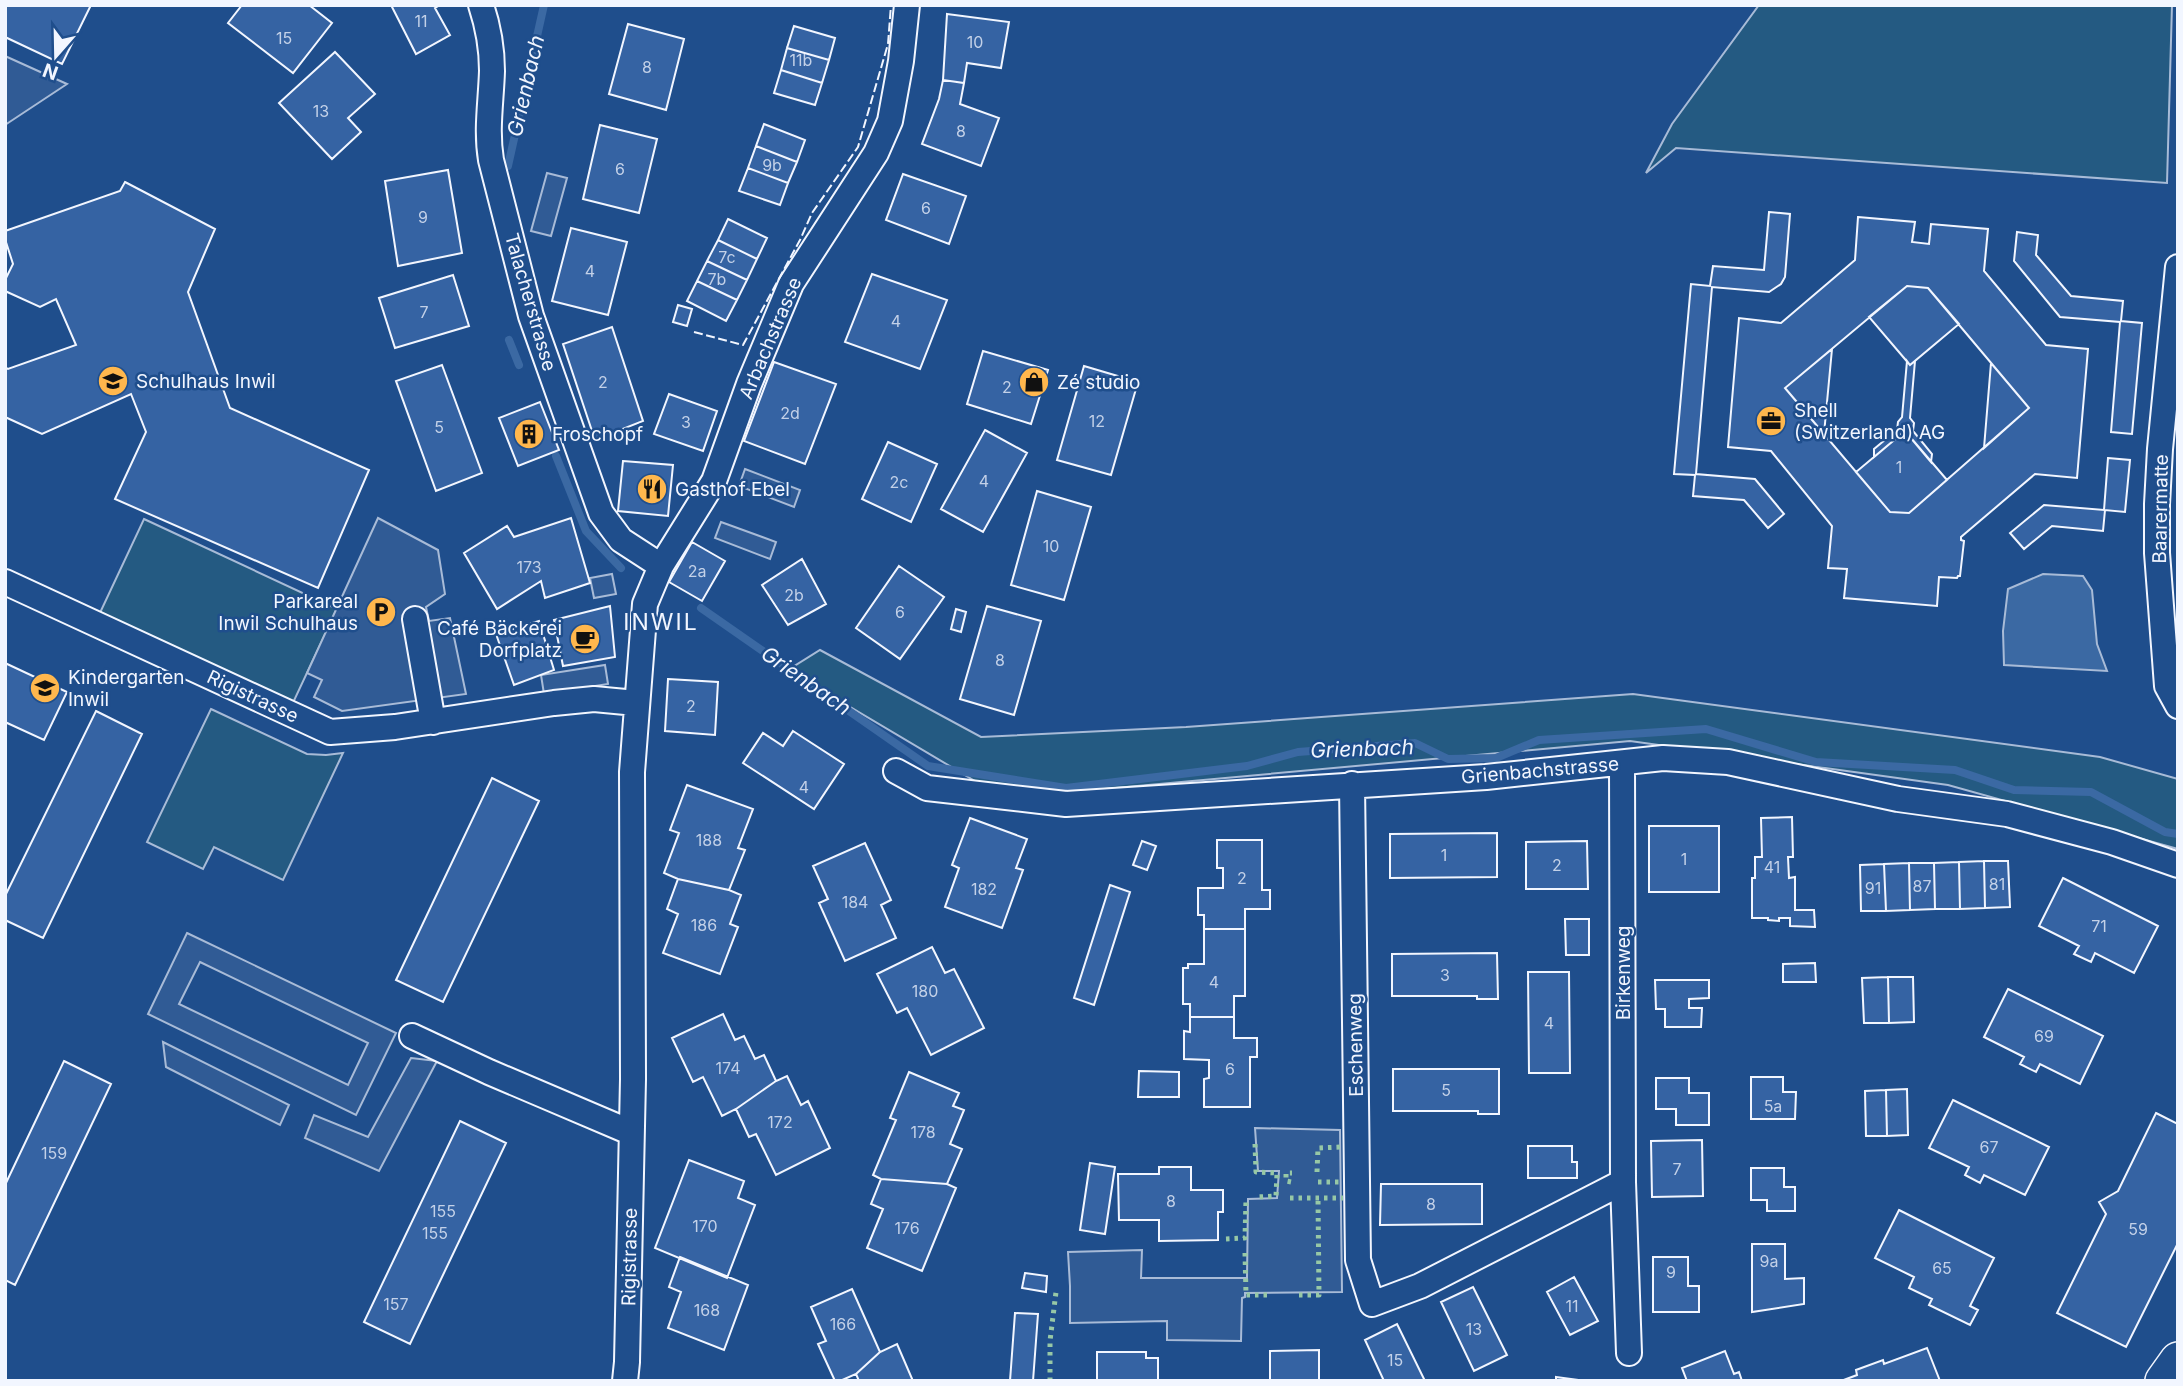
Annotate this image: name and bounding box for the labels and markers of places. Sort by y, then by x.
school or university icon: Schulhaus Inwil [96,364,130,398]
shop icon: Zé studio [1017,365,1051,399]
place label: Schulhaus Inwil [136,370,276,393]
place label: Zé studio [1057,371,1140,394]
place label: Shell (Switzerland) AG [1794,399,1945,444]
office icon: Shell (Switzerland) AG [1754,404,1788,438]
building icon: Froschopf [512,417,546,451]
place label: Froschopf [552,423,643,446]
restaurant icon: Gasthof Ebel [635,472,669,506]
place label: Gasthof Ebel [675,478,790,501]
place label: Parkareal Inwil Schulhaus [218,590,358,635]
parking icon: Parkareal Inwil Schulhaus [364,595,398,629]
place label: Café Bäckerei Dorfplatz [437,617,562,662]
cafe icon: Café Bäckerei Dorfplatz [568,622,602,656]
place label: Kindergarten Inwil [68,666,185,711]
school or university icon: Kindergarten Inwil [28,671,62,705]

